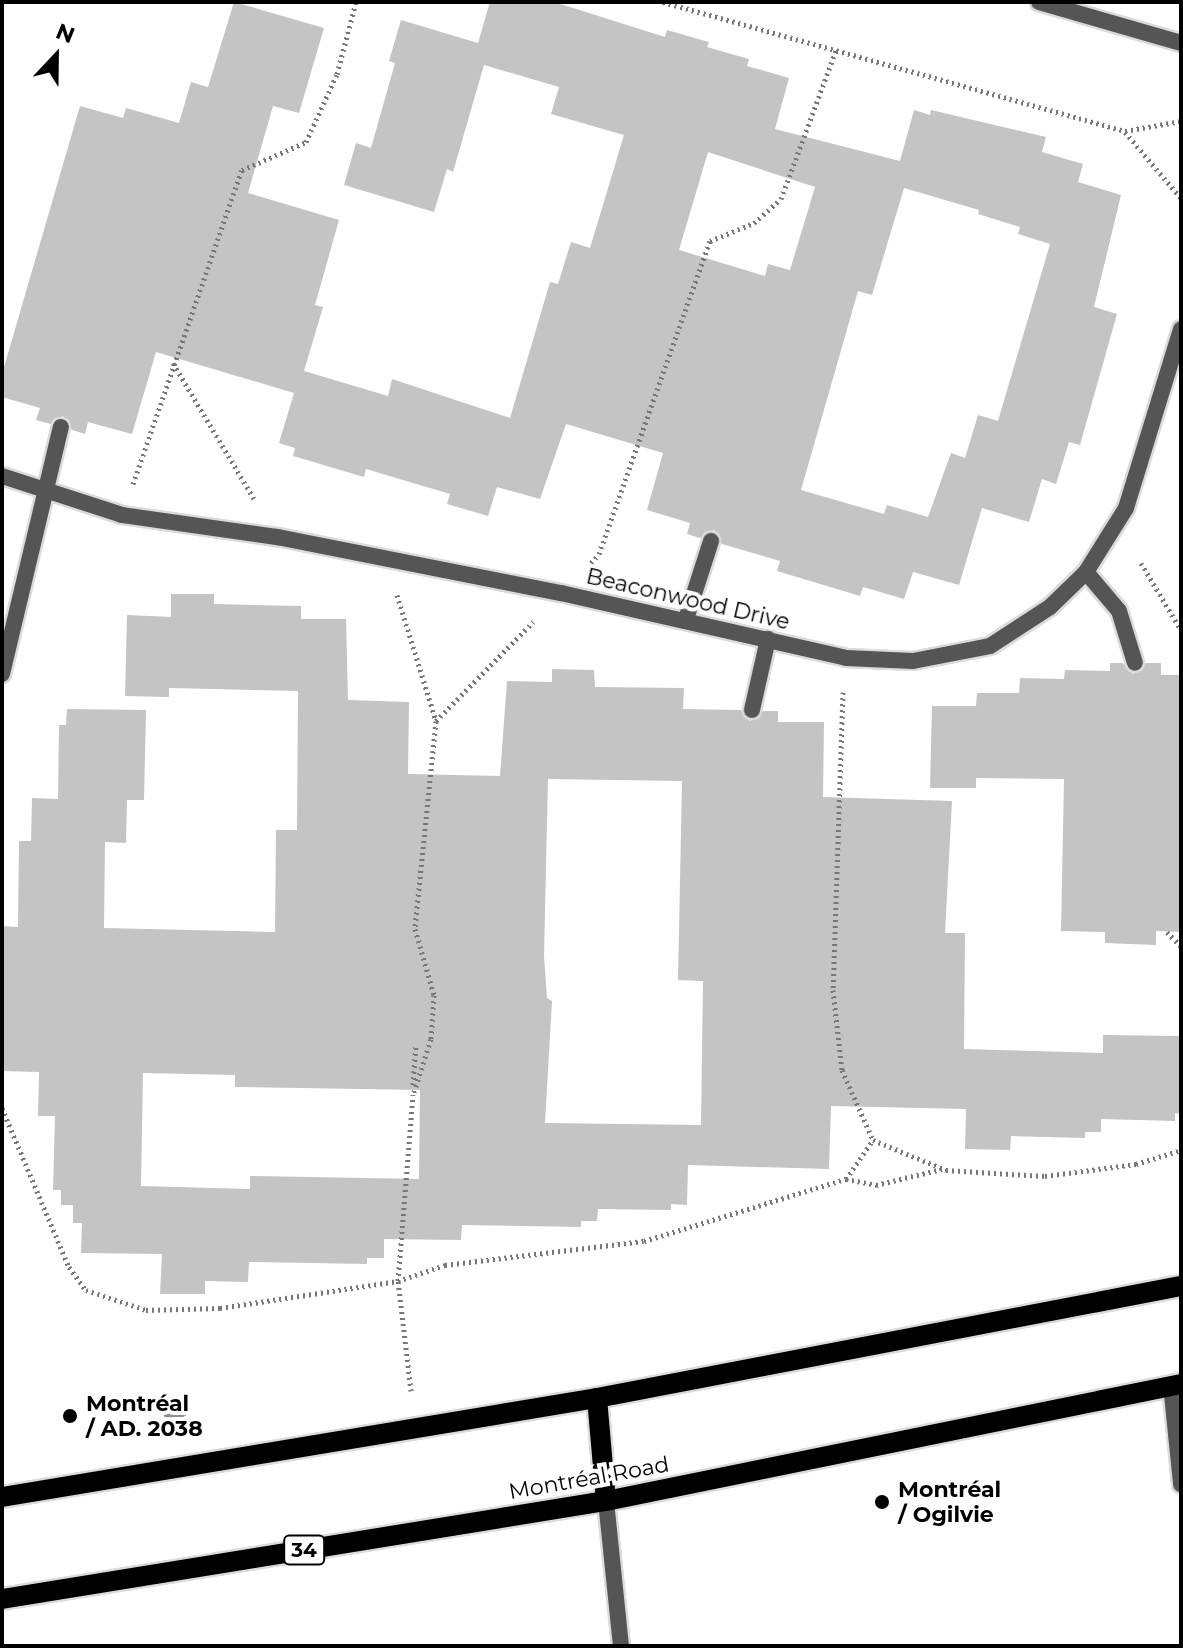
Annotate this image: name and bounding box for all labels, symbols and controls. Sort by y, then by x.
north arrow [16,16,96,96]
text: N [52,17,78,49]
street label: Beaconwood Drive [584,563,792,635]
place label: Montréal / AD. 2038 [86,1390,203,1442]
marker: Montréal / AD. 2038 [61,1407,79,1425]
street label: Montréal Road [507,1451,671,1505]
place label: Montréal / Ogilvie [898,1476,1001,1528]
marker: Montréal / Ogilvie [873,1493,891,1511]
road number: 34 [282,1534,326,1566]

